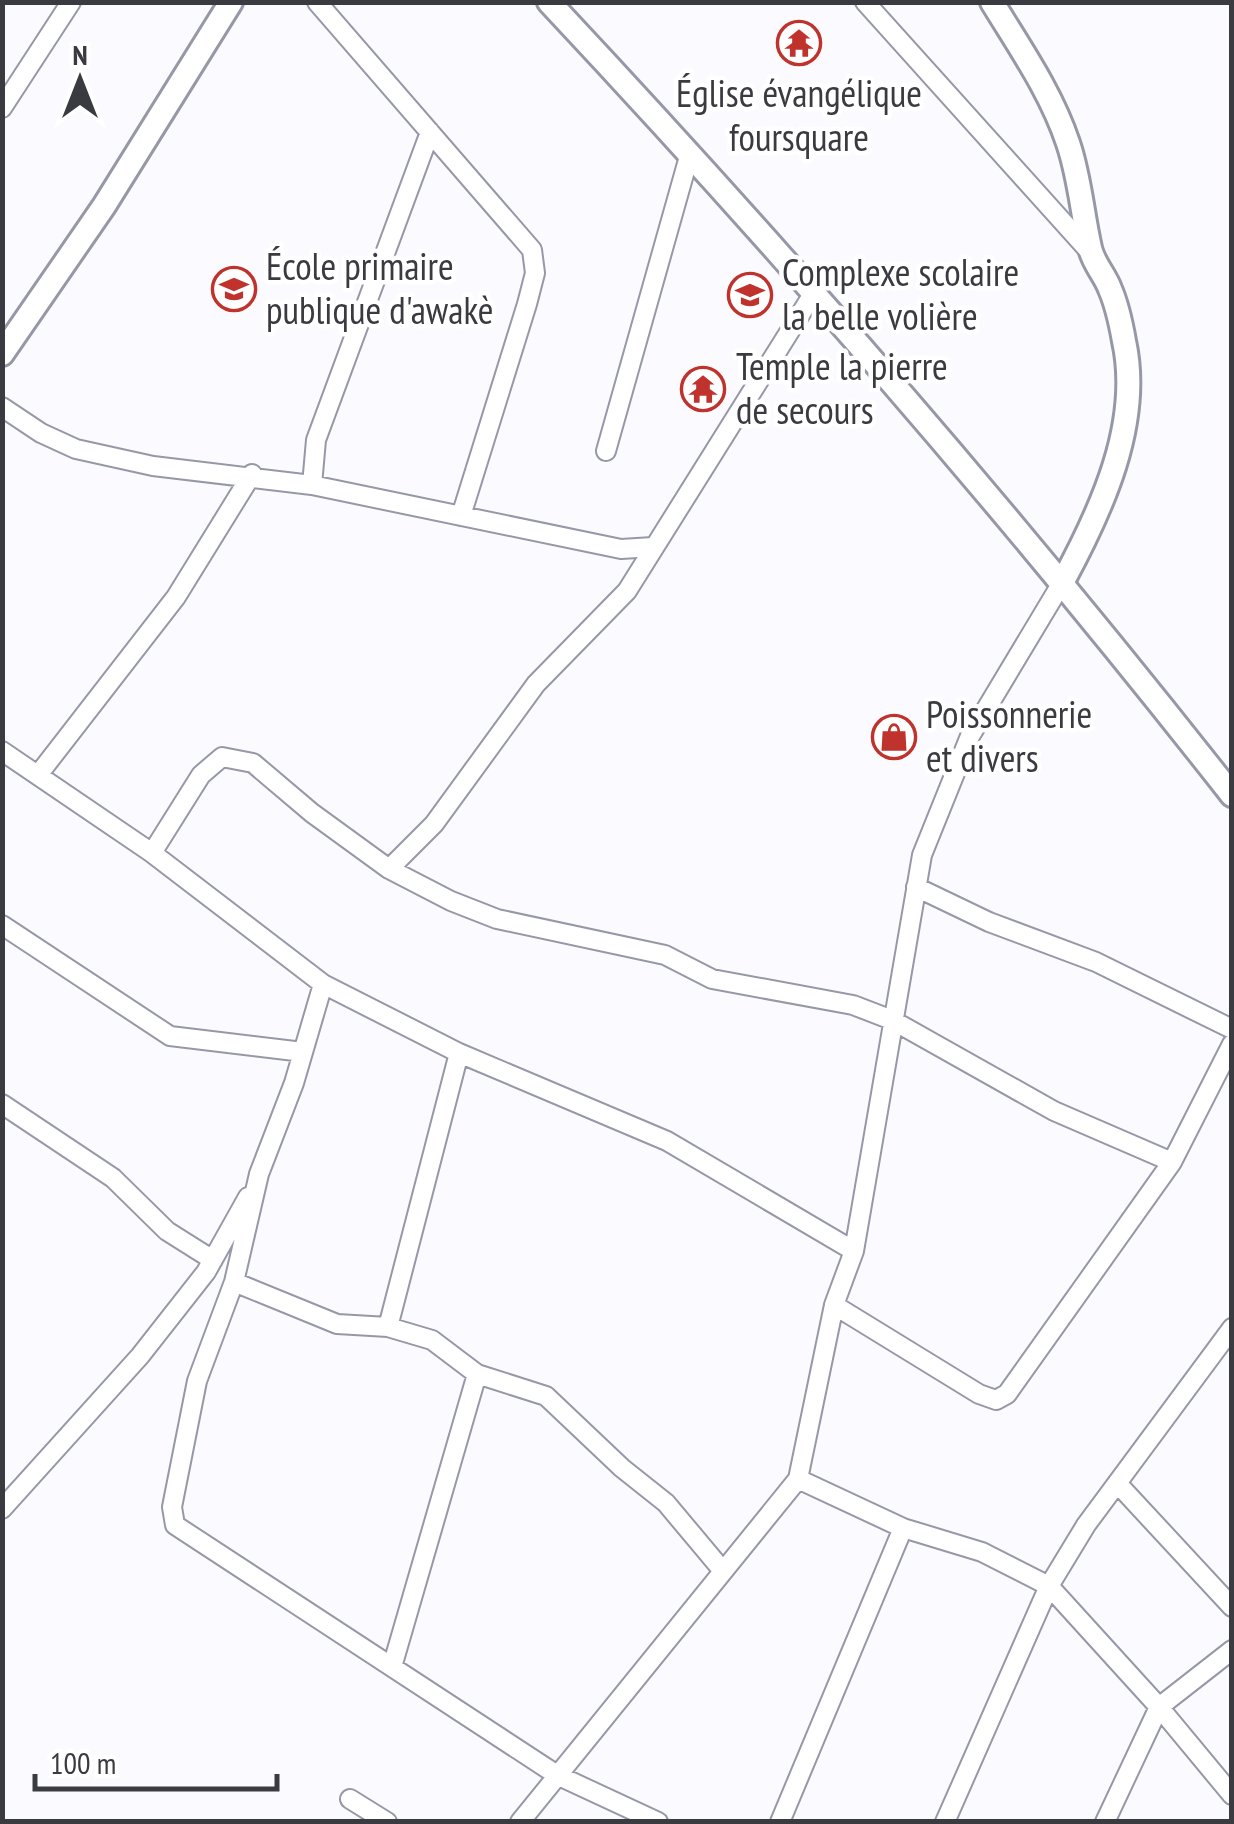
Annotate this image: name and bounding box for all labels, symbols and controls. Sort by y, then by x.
temple icon: Église évangélique foursquare [776,20,822,66]
north arrow [30,30,130,130]
text: N [72,36,88,73]
place label: Église évangélique foursquare [676,68,922,161]
place label: École primaire publique d'awakè [266,241,494,334]
place label: Complexe scolaire la belle volière [782,247,1019,340]
school or university icon: École primaire publique d'awakè [211,266,257,312]
school or university icon: Complexe scolaire la belle volière [727,272,773,318]
place label: Temple la pierre de secours [736,341,948,434]
temple icon: Temple la pierre de secours [680,366,726,412]
place label: Poissonnerie et divers [926,689,1092,782]
shop icon: Poissonnerie et divers [871,714,917,760]
scale bar [35,1729,278,1791]
text: 100 m [50,1743,116,1782]

